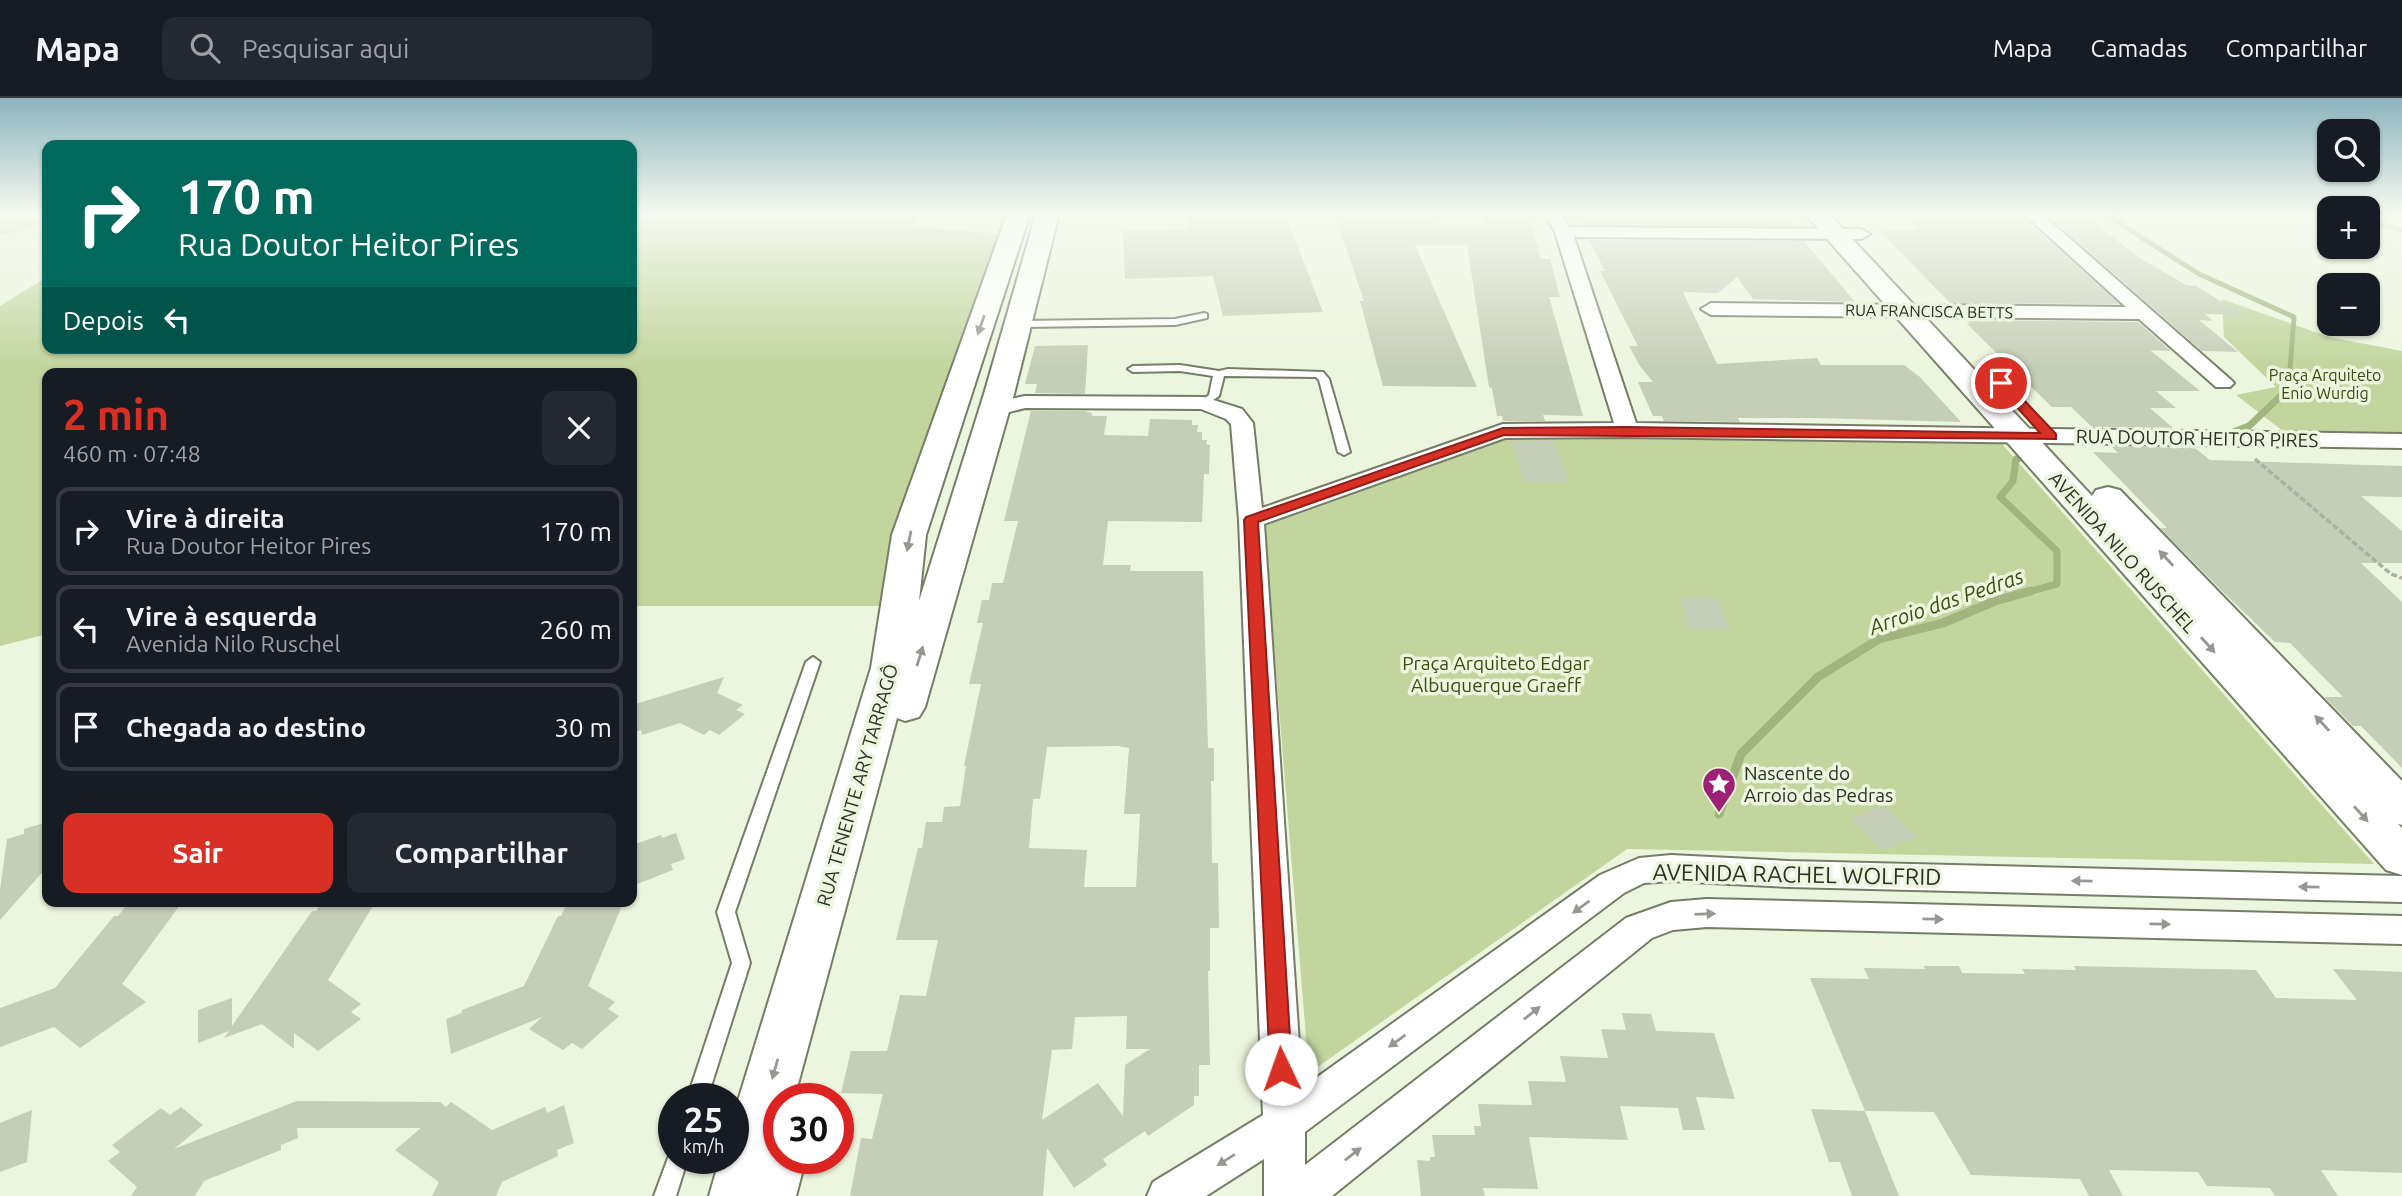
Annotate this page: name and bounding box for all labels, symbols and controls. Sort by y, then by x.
search box [162,17,652,80]
icon: search [186,29,224,67]
text: Mapa [35,30,120,67]
text: Pesquisar aqui [242,34,409,63]
text: Mapa [1993,35,2052,62]
text: Camadas [2090,35,2187,62]
text: Compartilhar [2225,35,2367,62]
map controls [2317,119,2380,336]
button: search [2317,119,2380,182]
icon: right [63,168,154,259]
text: 170 m [178,168,315,223]
button: + [2317,196,2380,259]
text: Rua Doutor Heitor Pires [178,226,519,262]
button: − [2317,273,2380,336]
icon: left [158,301,196,339]
street label: RUA FRANCISCA BETTS [1845,301,2013,321]
text: Depois [63,306,144,335]
one-way arrow [975,315,986,336]
pin [1971,353,2031,413]
icon: arrive [1982,364,2020,402]
park label: Praça Arquiteto Enio Wurdig [2269,366,2381,402]
text: 2 min [63,391,169,438]
button: close [542,391,616,465]
street label: RUA DOUTOR HEITOR PIRES [2076,425,2318,451]
text: 460 m · 07:48 [63,441,201,466]
street label: AVENIDA NILO RUSCHEL [2045,467,2201,637]
text: Vire à direita [126,504,285,533]
icon: right [67,512,105,550]
text: 170 m [540,517,612,546]
one-way arrow [903,530,914,552]
text: Rua Doutor Heitor Pires [126,533,371,558]
one-way arrow [2158,550,2174,567]
water label: Arroio das Pedras [1865,563,2027,639]
text: Vire à esquerda [126,602,317,631]
icon: left [67,610,105,648]
text: 260 m [540,615,612,644]
text: Avenida Nilo Ruschel [126,631,341,656]
one-way arrow [2200,636,2216,654]
one-way arrow [915,646,925,667]
park label: Praça Arquiteto Edgar Albuquerque Graeff [1402,652,1590,696]
street label: RUA TENENTE ARY TARRAGÔ [812,661,902,909]
icon: arrive [67,708,105,746]
text: Chegada ao destino [126,713,366,742]
text: 30 m [554,713,612,742]
one-way arrow [2313,715,2330,732]
place label: Nascente do Arroio das Pedras [1744,762,1893,806]
place icon: Nascente do Arroio das Pedras [1700,765,1738,814]
one-way arrow [2353,805,2369,823]
button: Sair [63,813,333,893]
button: Compartilhar [347,813,616,893]
street label: AVENIDA RACHEL WOLFRID [1652,859,1942,889]
one-way arrow [2071,875,2093,887]
one-way arrow [2298,881,2320,892]
one-way arrow [1572,899,1590,913]
one-way arrow [1695,908,1717,919]
one-way arrow [1922,913,1944,924]
one-way arrow [2149,918,2171,930]
one-way arrow [1522,1006,1540,1021]
position arrow [1244,1032,1318,1106]
one-way arrow [1388,1034,1406,1048]
one-way arrow [770,1059,780,1080]
speed limit sign: 30 [763,1083,854,1174]
text: 25 [684,1099,723,1139]
text: km/h [683,1136,724,1156]
one-way arrow [1343,1146,1361,1161]
one-way arrow [1216,1153,1236,1166]

